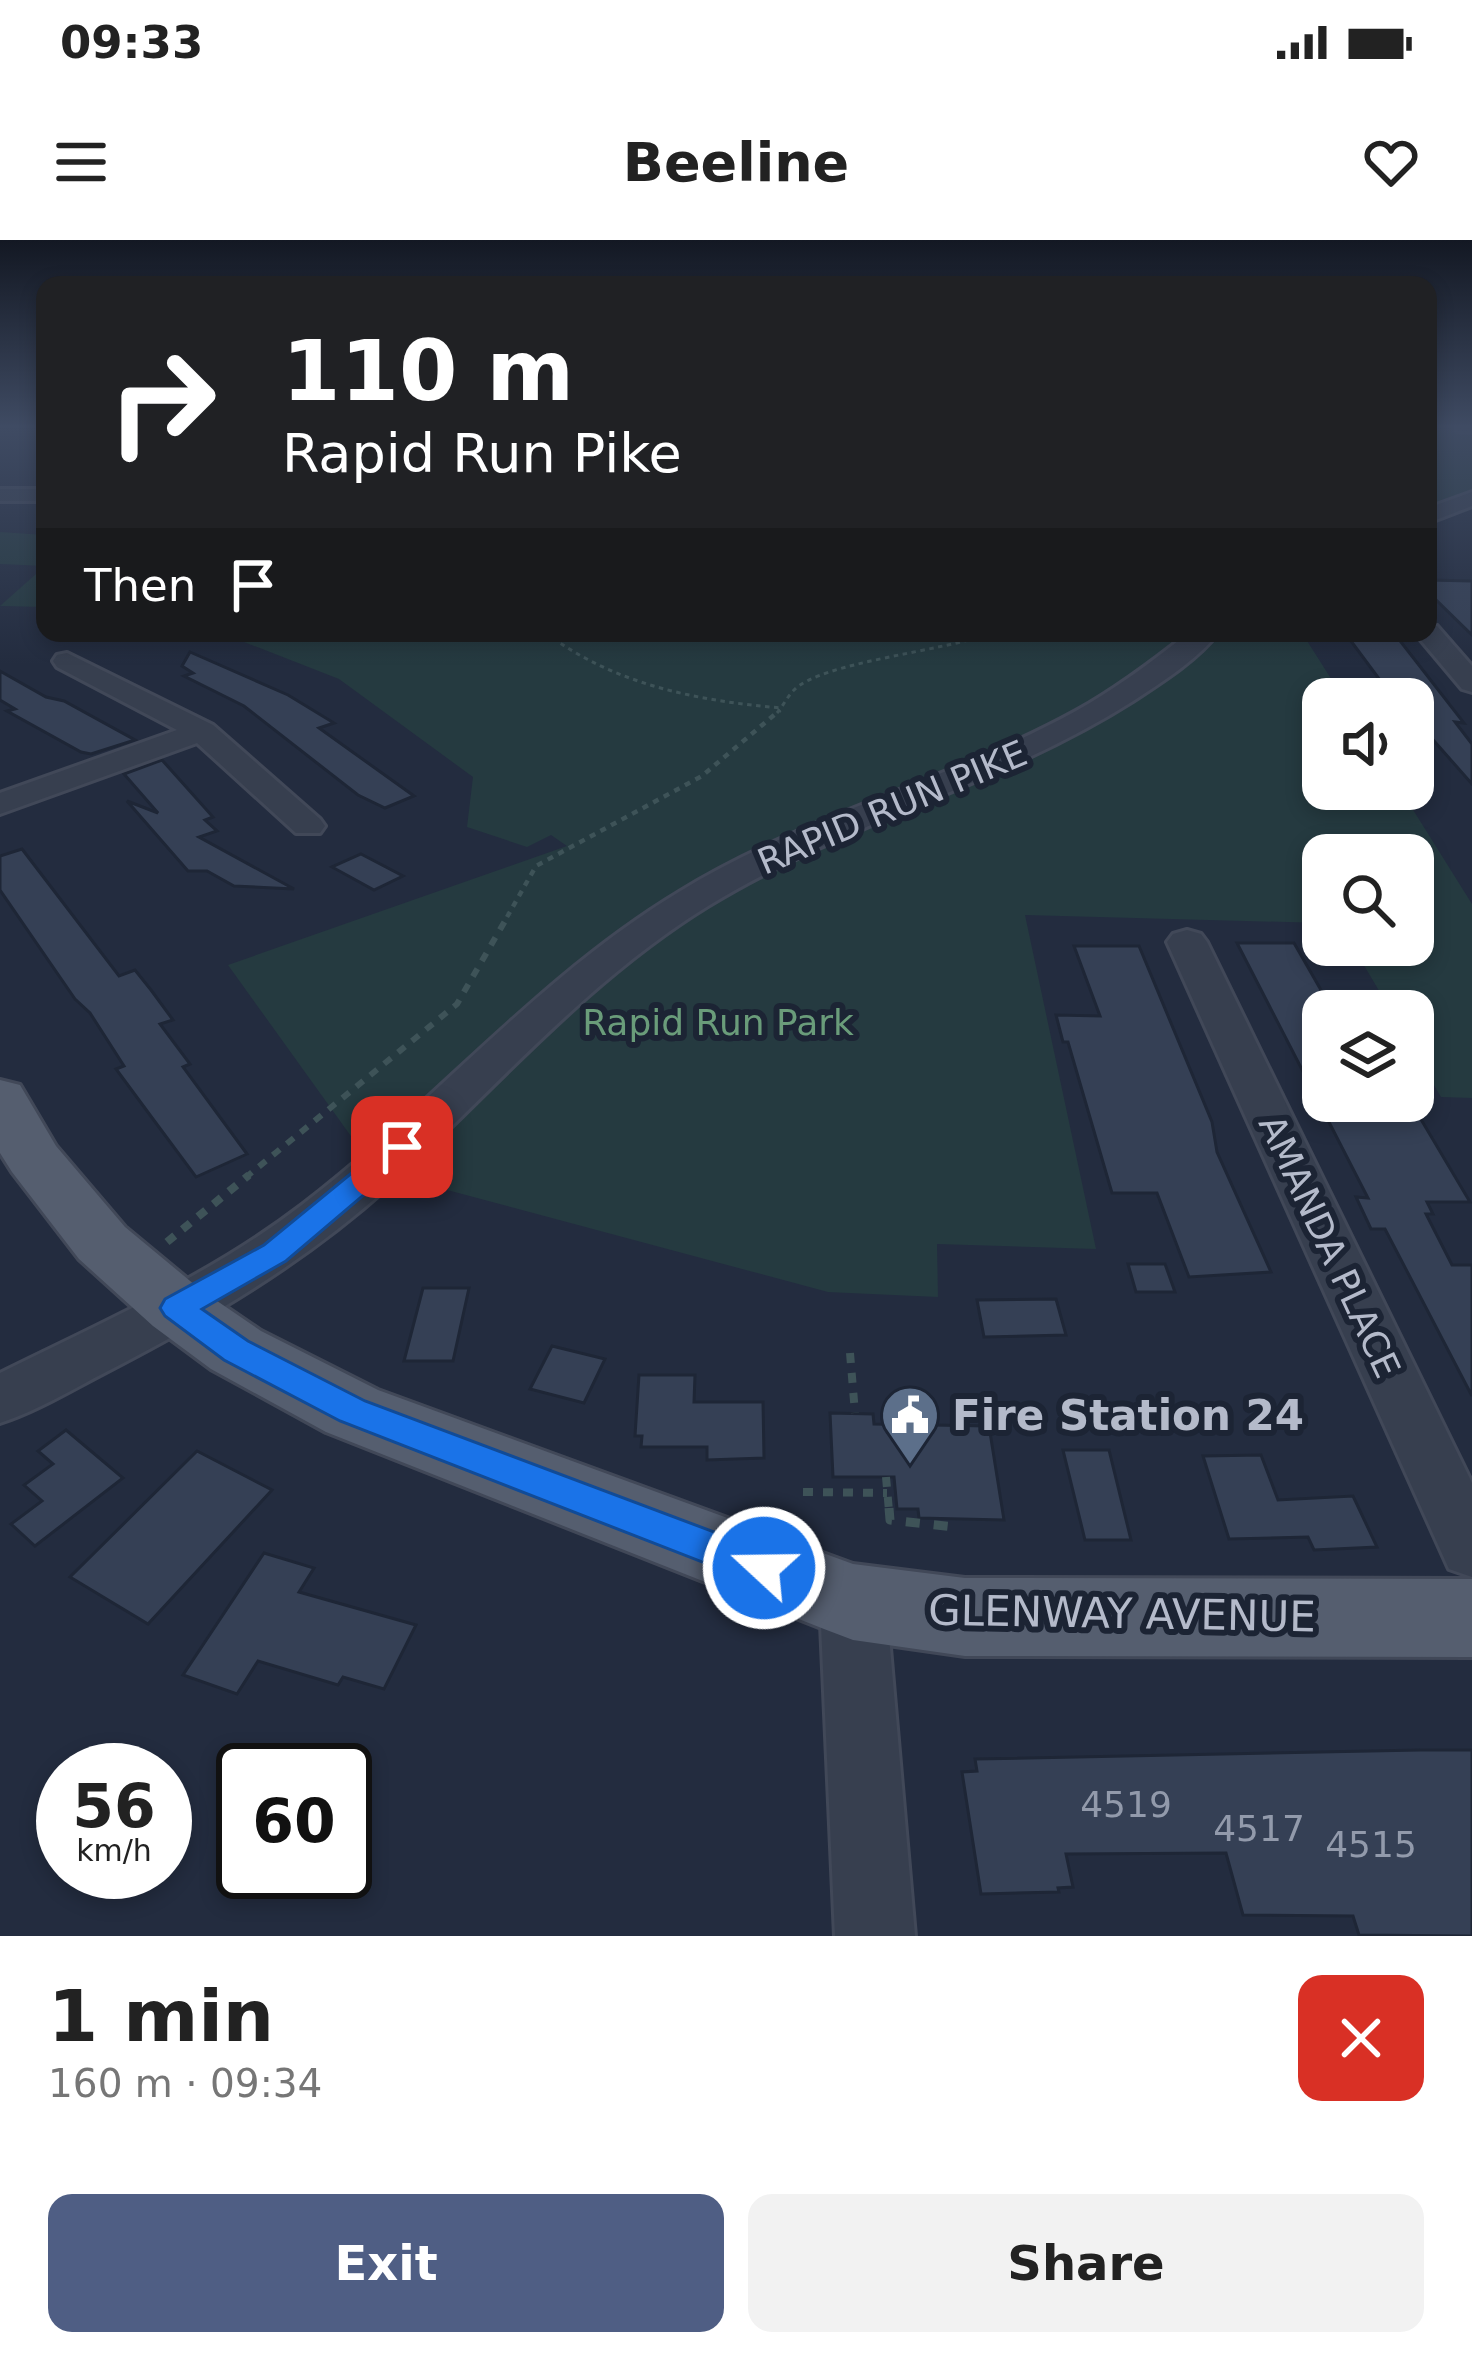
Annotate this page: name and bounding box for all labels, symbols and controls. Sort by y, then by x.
text: 09:33 [60,16,203,69]
icon: menu [48,129,114,195]
icon: heart [1358,129,1424,195]
text: Beeline [623,131,849,194]
text: 110 m [282,322,574,420]
icon: right [84,324,240,480]
text: Rapid Run Pike [282,422,682,485]
icon: arrive [220,552,286,618]
text: Then [84,559,196,612]
map controls [1302,678,1434,1122]
button: sound [1302,678,1434,810]
street label: RAPID RUN PIKE [752,732,1033,883]
button: search [1302,834,1434,966]
button: layers [1302,990,1434,1122]
park label: Rapid Run Park [582,1002,854,1043]
pin [351,1096,453,1198]
street label: AMANDA PLACE [1251,1108,1408,1384]
icon: arrive [369,1114,435,1180]
public building icon: Fire Station 24 [879,1384,941,1466]
place label: Fire Station 24 [952,1391,1304,1440]
position arrow [701,1505,827,1631]
street label: GLENWAY AVENUE [928,1586,1316,1641]
speed limit sign: 60 [216,1743,372,1899]
text: 56 [72,1771,156,1841]
house number: 4519 [1080,1784,1172,1825]
house number: 4517 [1213,1808,1305,1849]
house number: 4515 [1325,1824,1417,1865]
text: km/h [76,1833,152,1868]
text: 1 min [48,1974,274,2058]
button: close [1298,1975,1424,2101]
text: 160 m · 09:34 [48,2061,322,2106]
button: Exit [48,2194,724,2332]
button: Share [748,2194,1424,2332]

